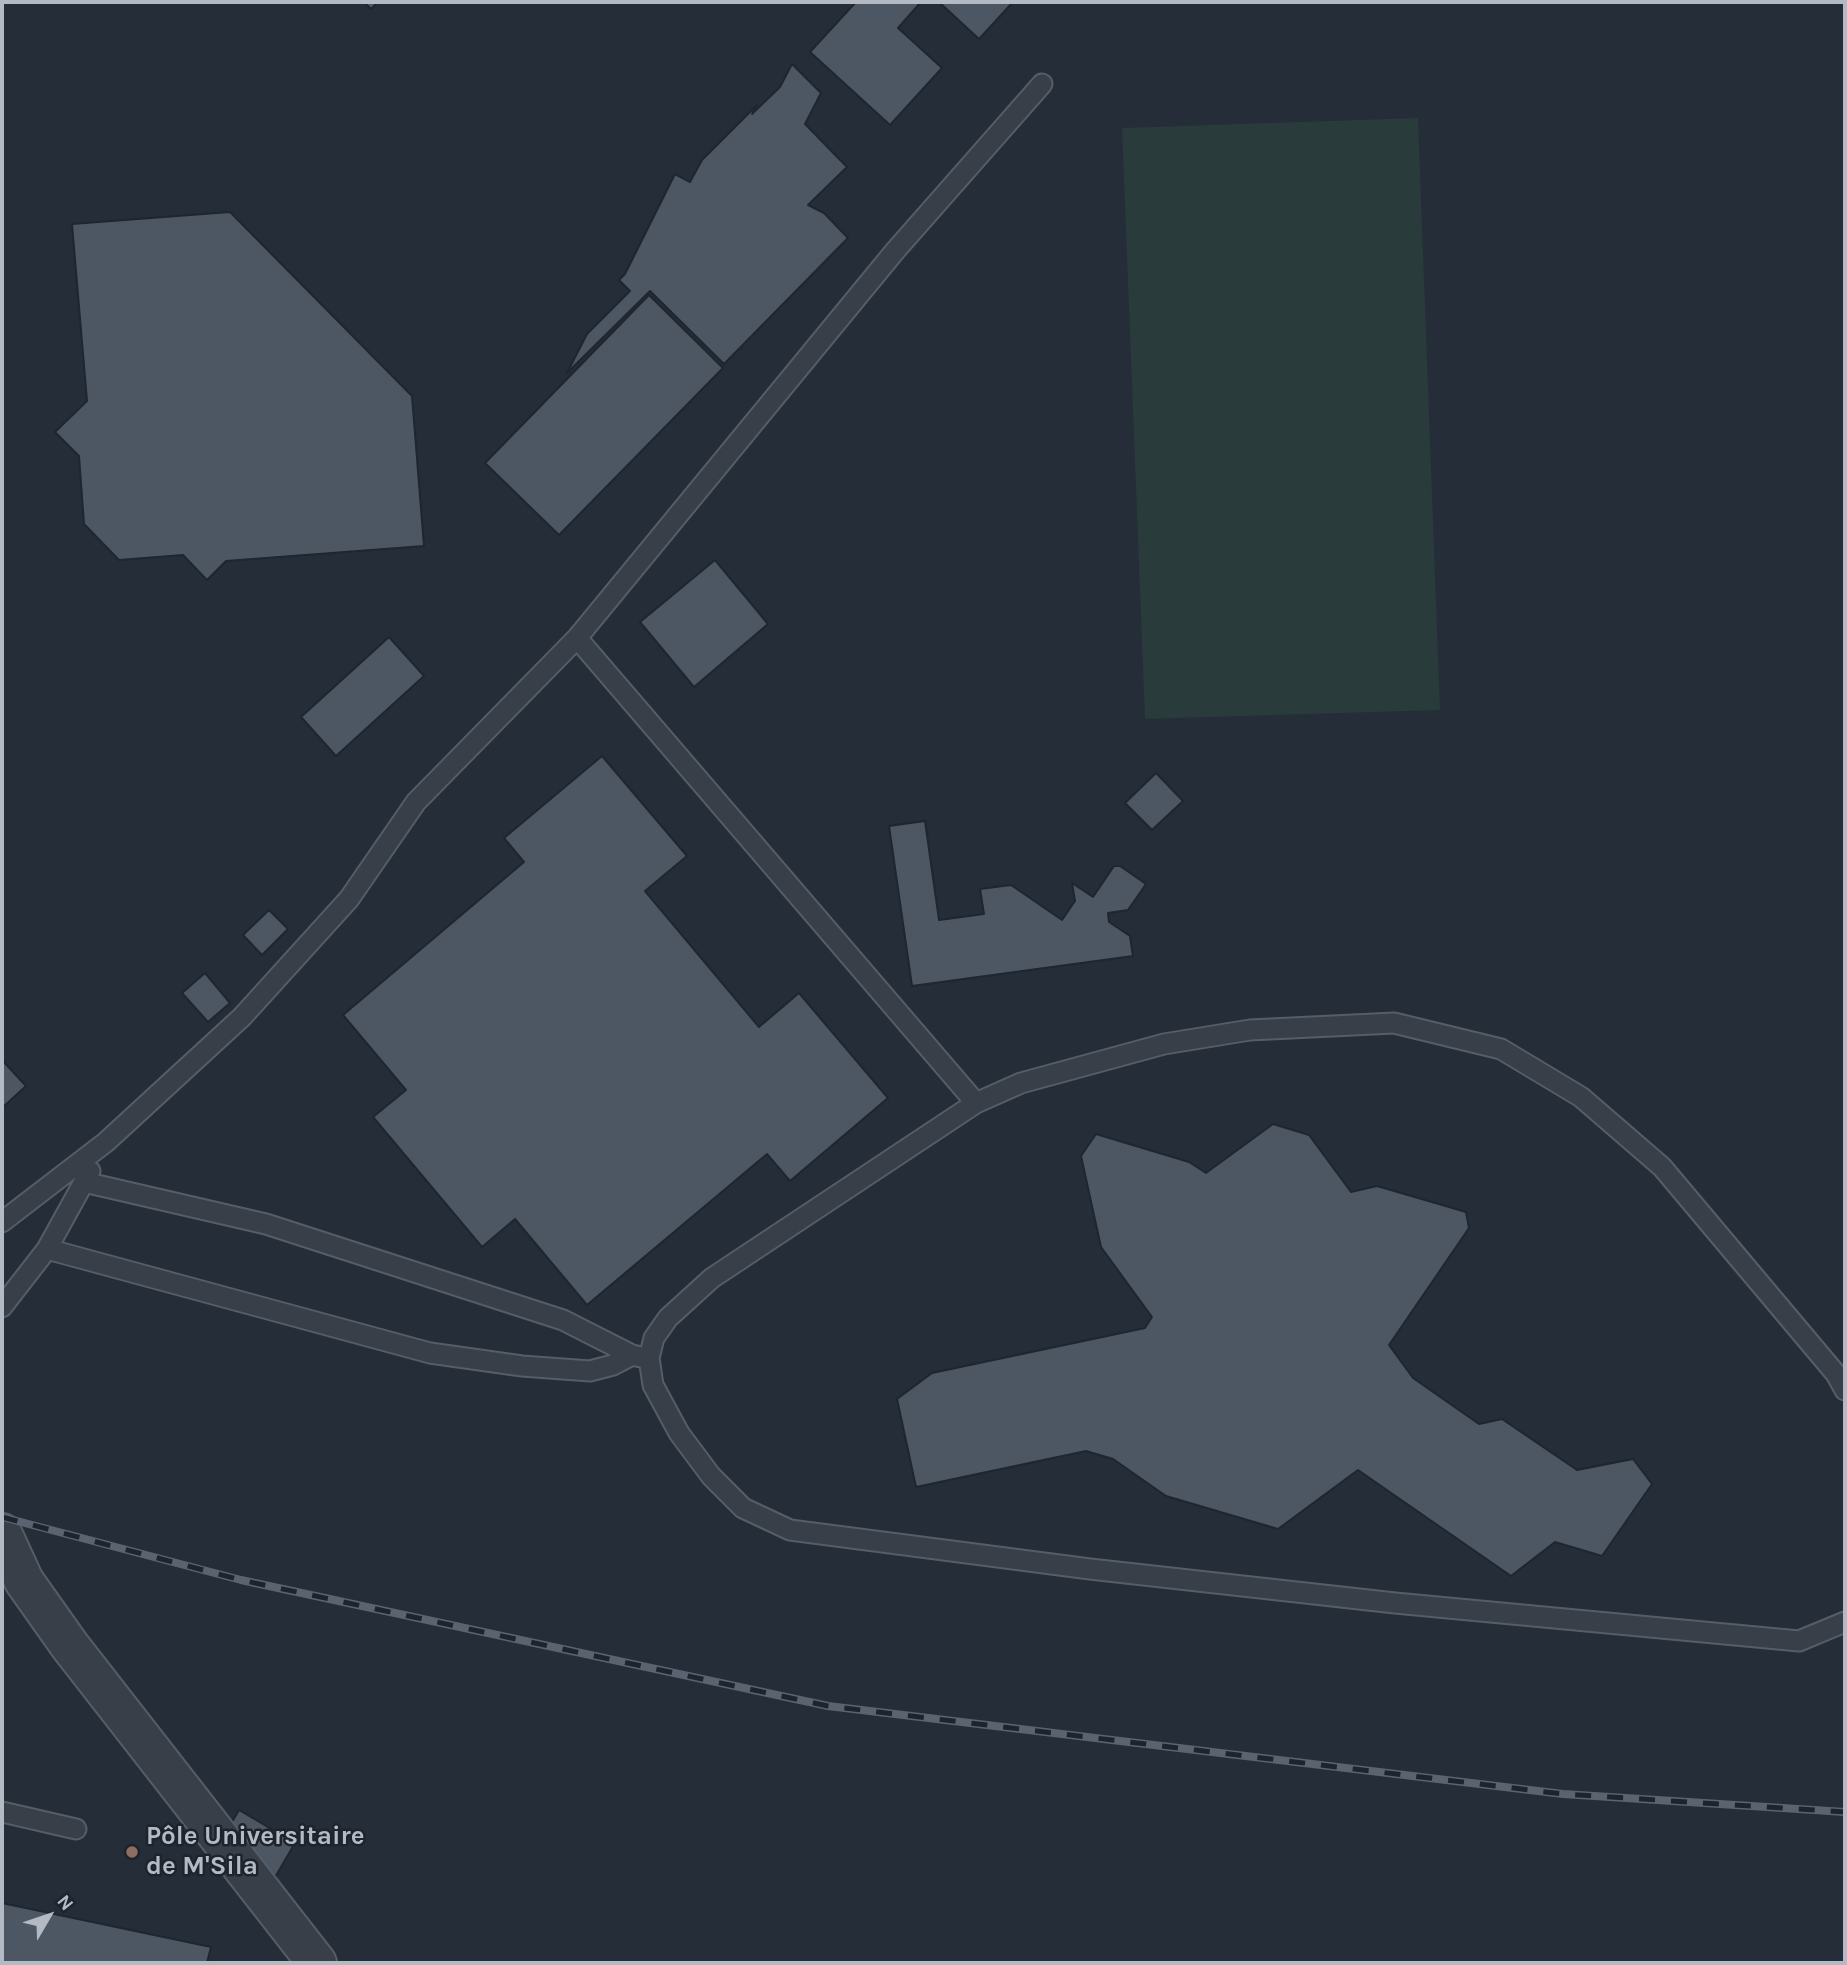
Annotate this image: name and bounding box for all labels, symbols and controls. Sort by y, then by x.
place label: Pôle Universitaire de M'Sila [146,1821,364,1882]
marker: Pôle Universitaire de M'Sila [124,1844,140,1860]
north arrow [14,1881,84,1951]
text: N [52,1891,78,1915]

